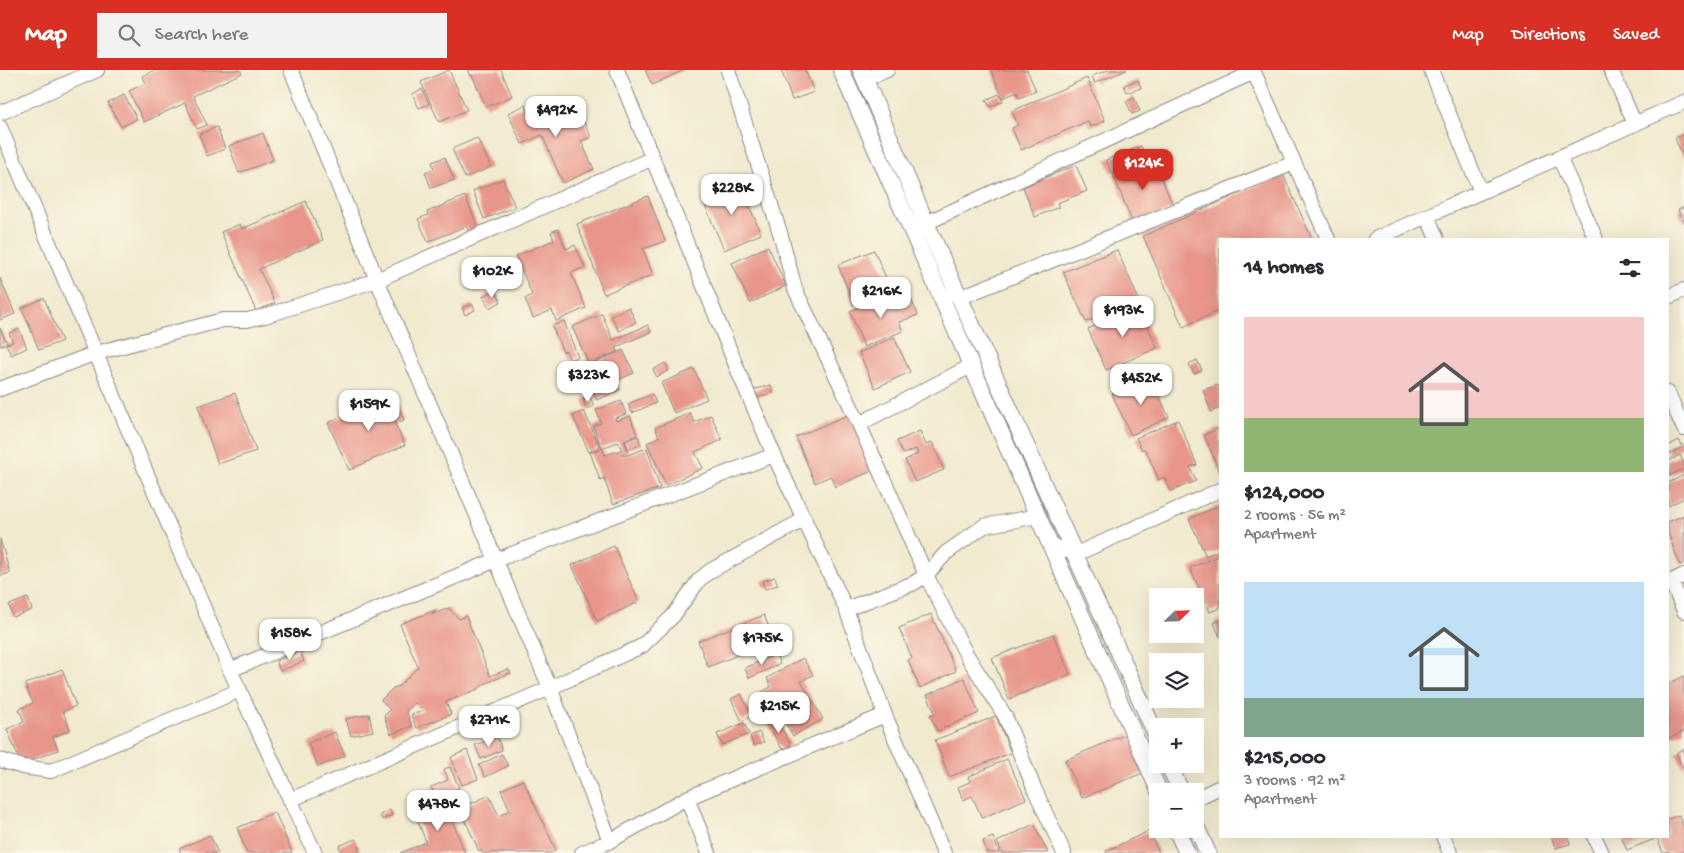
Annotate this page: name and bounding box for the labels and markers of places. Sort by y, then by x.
pin: $492K [521,96,591,138]
pin: $124K [1108,148,1178,191]
pin: $228K [697,174,767,216]
pin: $102K [457,256,527,299]
pin: $216K [846,276,916,319]
pin: $193K [1088,296,1158,338]
pin: $323K [553,360,623,403]
pin: $452K [1106,364,1176,406]
pin: $159K [334,390,404,432]
pin: $158K [255,618,325,661]
pin: $175K [727,624,797,666]
pin: $215K [744,692,814,734]
pin: $271K [454,706,524,748]
pin: $478K [403,790,473,832]

